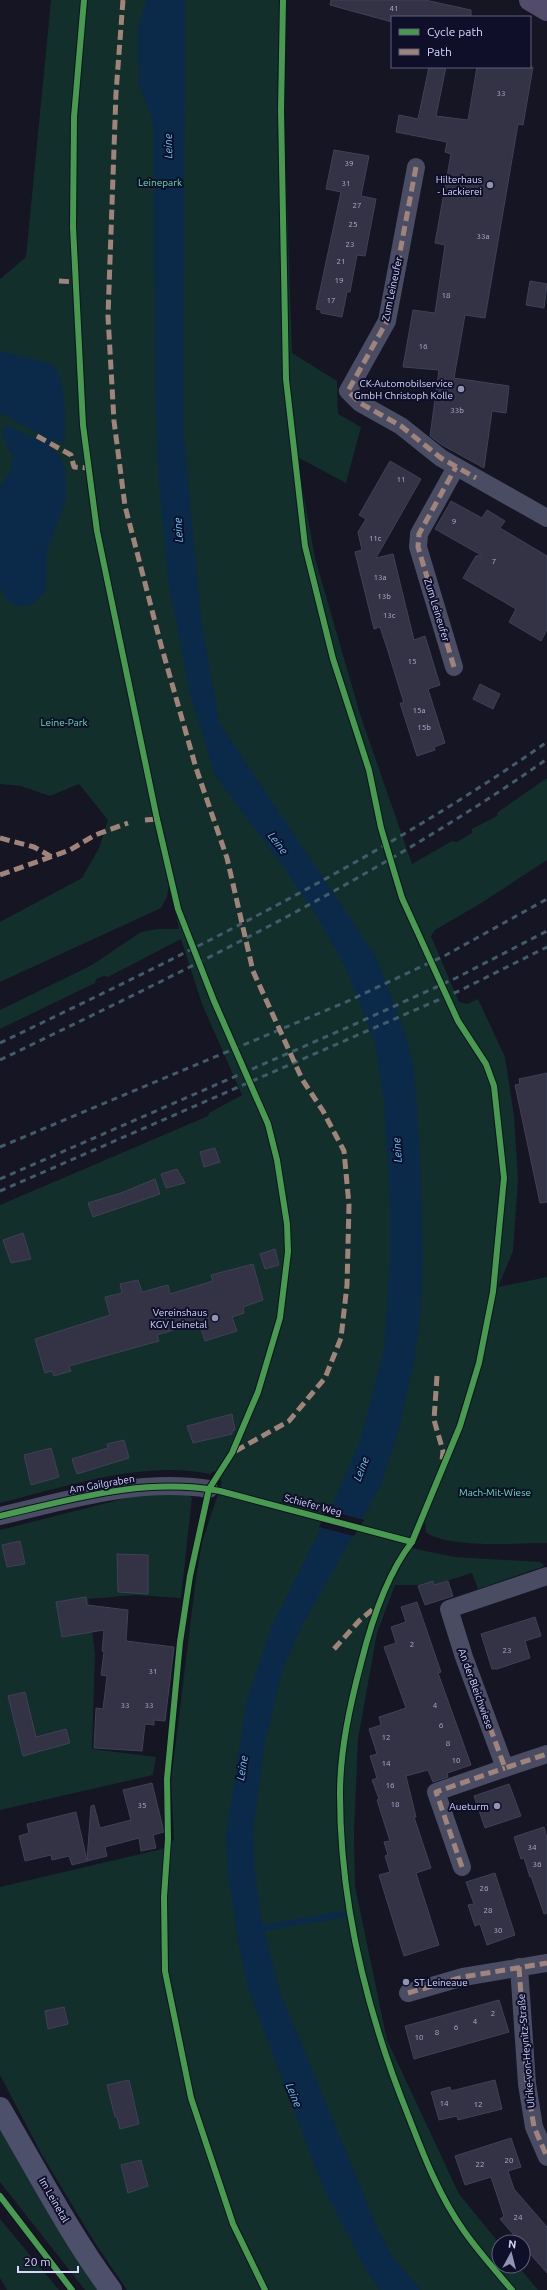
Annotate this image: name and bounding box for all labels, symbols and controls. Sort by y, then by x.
house number: 41 [389,4,399,13]
legend [391,16,531,68]
text: Cycle path [427,25,483,38]
text: Path [427,45,452,58]
house number: 33 [496,89,506,98]
water label: Leine [162,133,174,159]
house number: 39 [344,159,354,168]
place label: Hilterhaus - Lackierei [436,174,482,197]
park label: Leinepark [138,177,182,188]
house number: 31 [341,179,351,188]
marker: Hilterhaus - Lackierei [485,180,495,190]
house number: 27 [352,201,362,210]
house number: 25 [348,220,358,229]
house number: 33a [476,232,490,241]
house number: 23 [345,240,355,249]
street label: Zum Leineufer [380,256,404,322]
house number: 21 [336,257,346,266]
house number: 19 [334,276,344,285]
house number: 18 [441,291,451,300]
house number: 17 [326,296,336,305]
house number: 16 [418,342,428,351]
place label: CK-Automobilservice GmbH Christoph Kolle [354,378,453,401]
marker: CK-Automobilservice GmbH Christoph Kolle [456,384,466,394]
house number: 33b [450,406,464,415]
house number: 11 [396,475,406,484]
water label: Leine [171,517,185,543]
house number: 9 [452,517,456,526]
house number: 11c [369,534,382,543]
house number: 7 [492,557,496,566]
house number: 13a [373,573,387,582]
street label: Zum Leineufer [422,577,452,643]
house number: 13b [377,592,391,601]
house number: 13c [383,611,396,620]
house number: 15 [407,657,417,666]
house number: 15a [412,706,426,715]
park label: Leine-Park [40,717,88,728]
house number: 15b [417,723,431,732]
water label: Leine [266,829,291,857]
water label: Leine [390,1137,404,1163]
place label: Vereinshaus KGV Leinetal [150,1307,207,1330]
marker: Vereinshaus KGV Leinetal [210,1313,220,1323]
water label: Leine [351,1455,371,1483]
street label: Am Gailgraben [69,1473,135,1495]
park label: Mach-Mit-Wiese [459,1487,531,1498]
street label: Schiefer Weg [283,1492,343,1518]
house number: 2 [410,1640,414,1649]
house number: 23 [502,1646,512,1655]
street label: An der Bleichwiese [456,1647,496,1731]
house number: 31 [148,1667,158,1676]
house number: 33 [120,1701,130,1710]
house number: 33 [144,1701,154,1710]
house number: 4 [433,1701,438,1710]
house number: 6 [439,1721,444,1730]
house number: 12 [381,1733,391,1742]
house number: 8 [446,1739,451,1748]
water label: Leine [234,1754,250,1781]
house number: 10 [451,1756,461,1765]
house number: 14 [381,1759,391,1768]
house number: 16 [385,1781,395,1790]
house number: 18 [390,1800,400,1809]
house number: 35 [137,1801,147,1810]
place label: Aueturm [449,1801,489,1812]
marker: Aueturm [492,1801,502,1811]
house number: 34 [527,1843,537,1852]
house number: 36 [532,1860,542,1869]
house number: 26 [479,1884,489,1893]
house number: 28 [483,1906,493,1915]
house number: 30 [493,1926,503,1935]
marker: ST Leineaue [401,1977,411,1987]
place label: ST Leineaue [414,1977,468,1988]
street label: Ulrike-von-Heynitz-Straße [516,1993,536,2109]
house number: 2 [491,2009,495,2018]
house number: 4 [473,2017,478,2026]
house number: 6 [454,2023,459,2032]
house number: 8 [435,2028,440,2037]
house number: 10 [414,2033,424,2042]
water label: Leine [284,2081,304,2109]
house number: 14 [439,2099,449,2108]
house number: 12 [473,2100,483,2109]
house number: 20 [504,2156,514,2165]
house number: 22 [475,2160,485,2169]
street label: Im Leinetal [37,2176,71,2224]
house number: 24 [513,2213,523,2222]
north arrow [491,2234,531,2274]
text: N [507,2238,517,2251]
scale bar [18,2248,78,2274]
text: 20 m [24,2255,51,2268]

